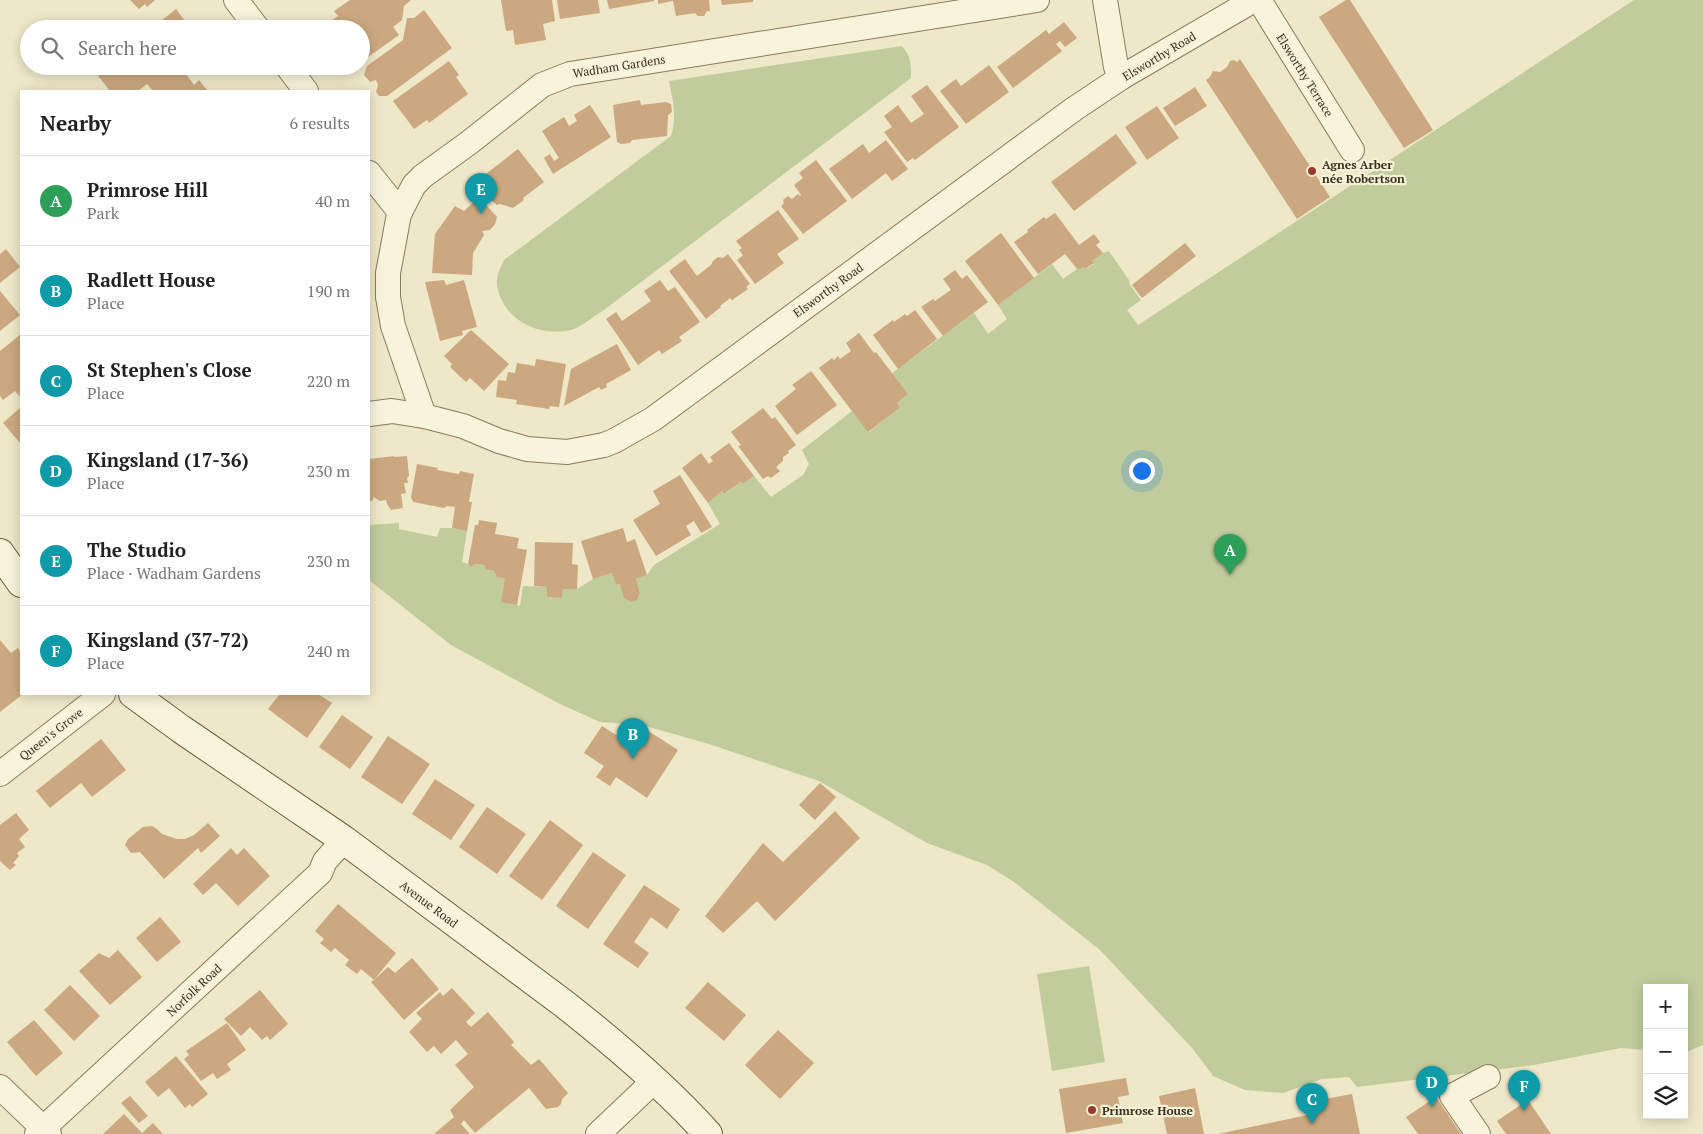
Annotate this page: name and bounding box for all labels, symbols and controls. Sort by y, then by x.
search box [20,20,370,75]
street label: Elsworthy Road [1120,28,1199,84]
street label: Elsworthy Terrace [1273,31,1337,119]
icon: search [38,34,66,62]
text: Search here [78,35,177,60]
street label: Wadham Gardens [572,51,666,81]
text: Nearby [40,109,111,137]
text: 6 results [290,112,350,134]
place label: Agnes Arber née Robertson [1322,157,1405,186]
marker: Agnes Arber née Robertson [1306,165,1318,177]
pin: E [465,173,497,214]
text: Primrose Hill [87,177,208,202]
text: A [50,190,62,212]
text: 40 m [315,190,350,212]
text: Park [87,202,119,224]
street label: Elsworthy Road [790,259,866,320]
text: Radlett House [87,267,215,292]
text: B [51,280,61,302]
text: 190 m [307,280,350,302]
text: Place [87,292,125,314]
text: St Stephen's Close [87,357,252,382]
text: C [51,370,61,392]
text: 220 m [307,370,350,392]
text: Place [87,382,125,404]
text: Kingsland (17-36) [87,447,249,472]
your location [1129,458,1155,484]
text: D [50,460,62,482]
text: 230 m [307,460,350,482]
text: Place [87,472,125,494]
pin: A [1214,534,1246,575]
text: The Studio [87,537,186,562]
text: E [51,550,61,572]
text: 230 m [307,550,350,572]
text: Place · Wadham Gardens [87,562,261,584]
text: Kingsland (37-72) [87,627,249,652]
text: F [51,640,61,662]
text: 240 m [307,640,350,662]
text: Place [87,652,125,674]
street label: Queen's Grove [16,705,86,763]
pin: B [617,718,649,759]
street label: Avenue Road [397,877,461,931]
street label: Norfolk Road [163,960,225,1019]
map controls [1643,984,1688,1119]
button: + [1643,984,1688,1029]
button: − [1643,1029,1688,1074]
pin: D [1416,1066,1448,1107]
pin: F [1508,1070,1540,1111]
button: layers [1643,1074,1688,1119]
pin: C [1296,1083,1328,1124]
place label: Primrose House [1102,1103,1194,1118]
marker: Primrose House [1086,1104,1098,1116]

